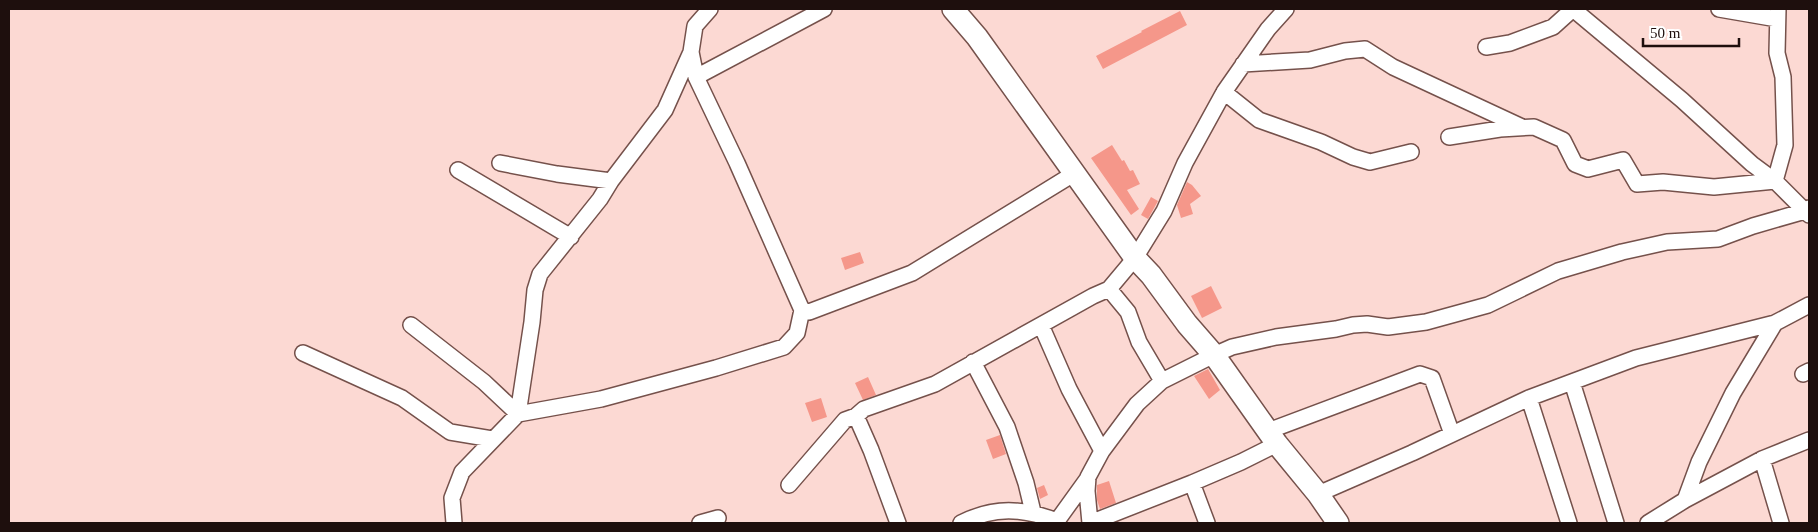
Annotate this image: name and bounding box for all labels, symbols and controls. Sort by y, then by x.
scale bar [1643,15,1739,47]
text: 50 m [1650,25,1681,41]

